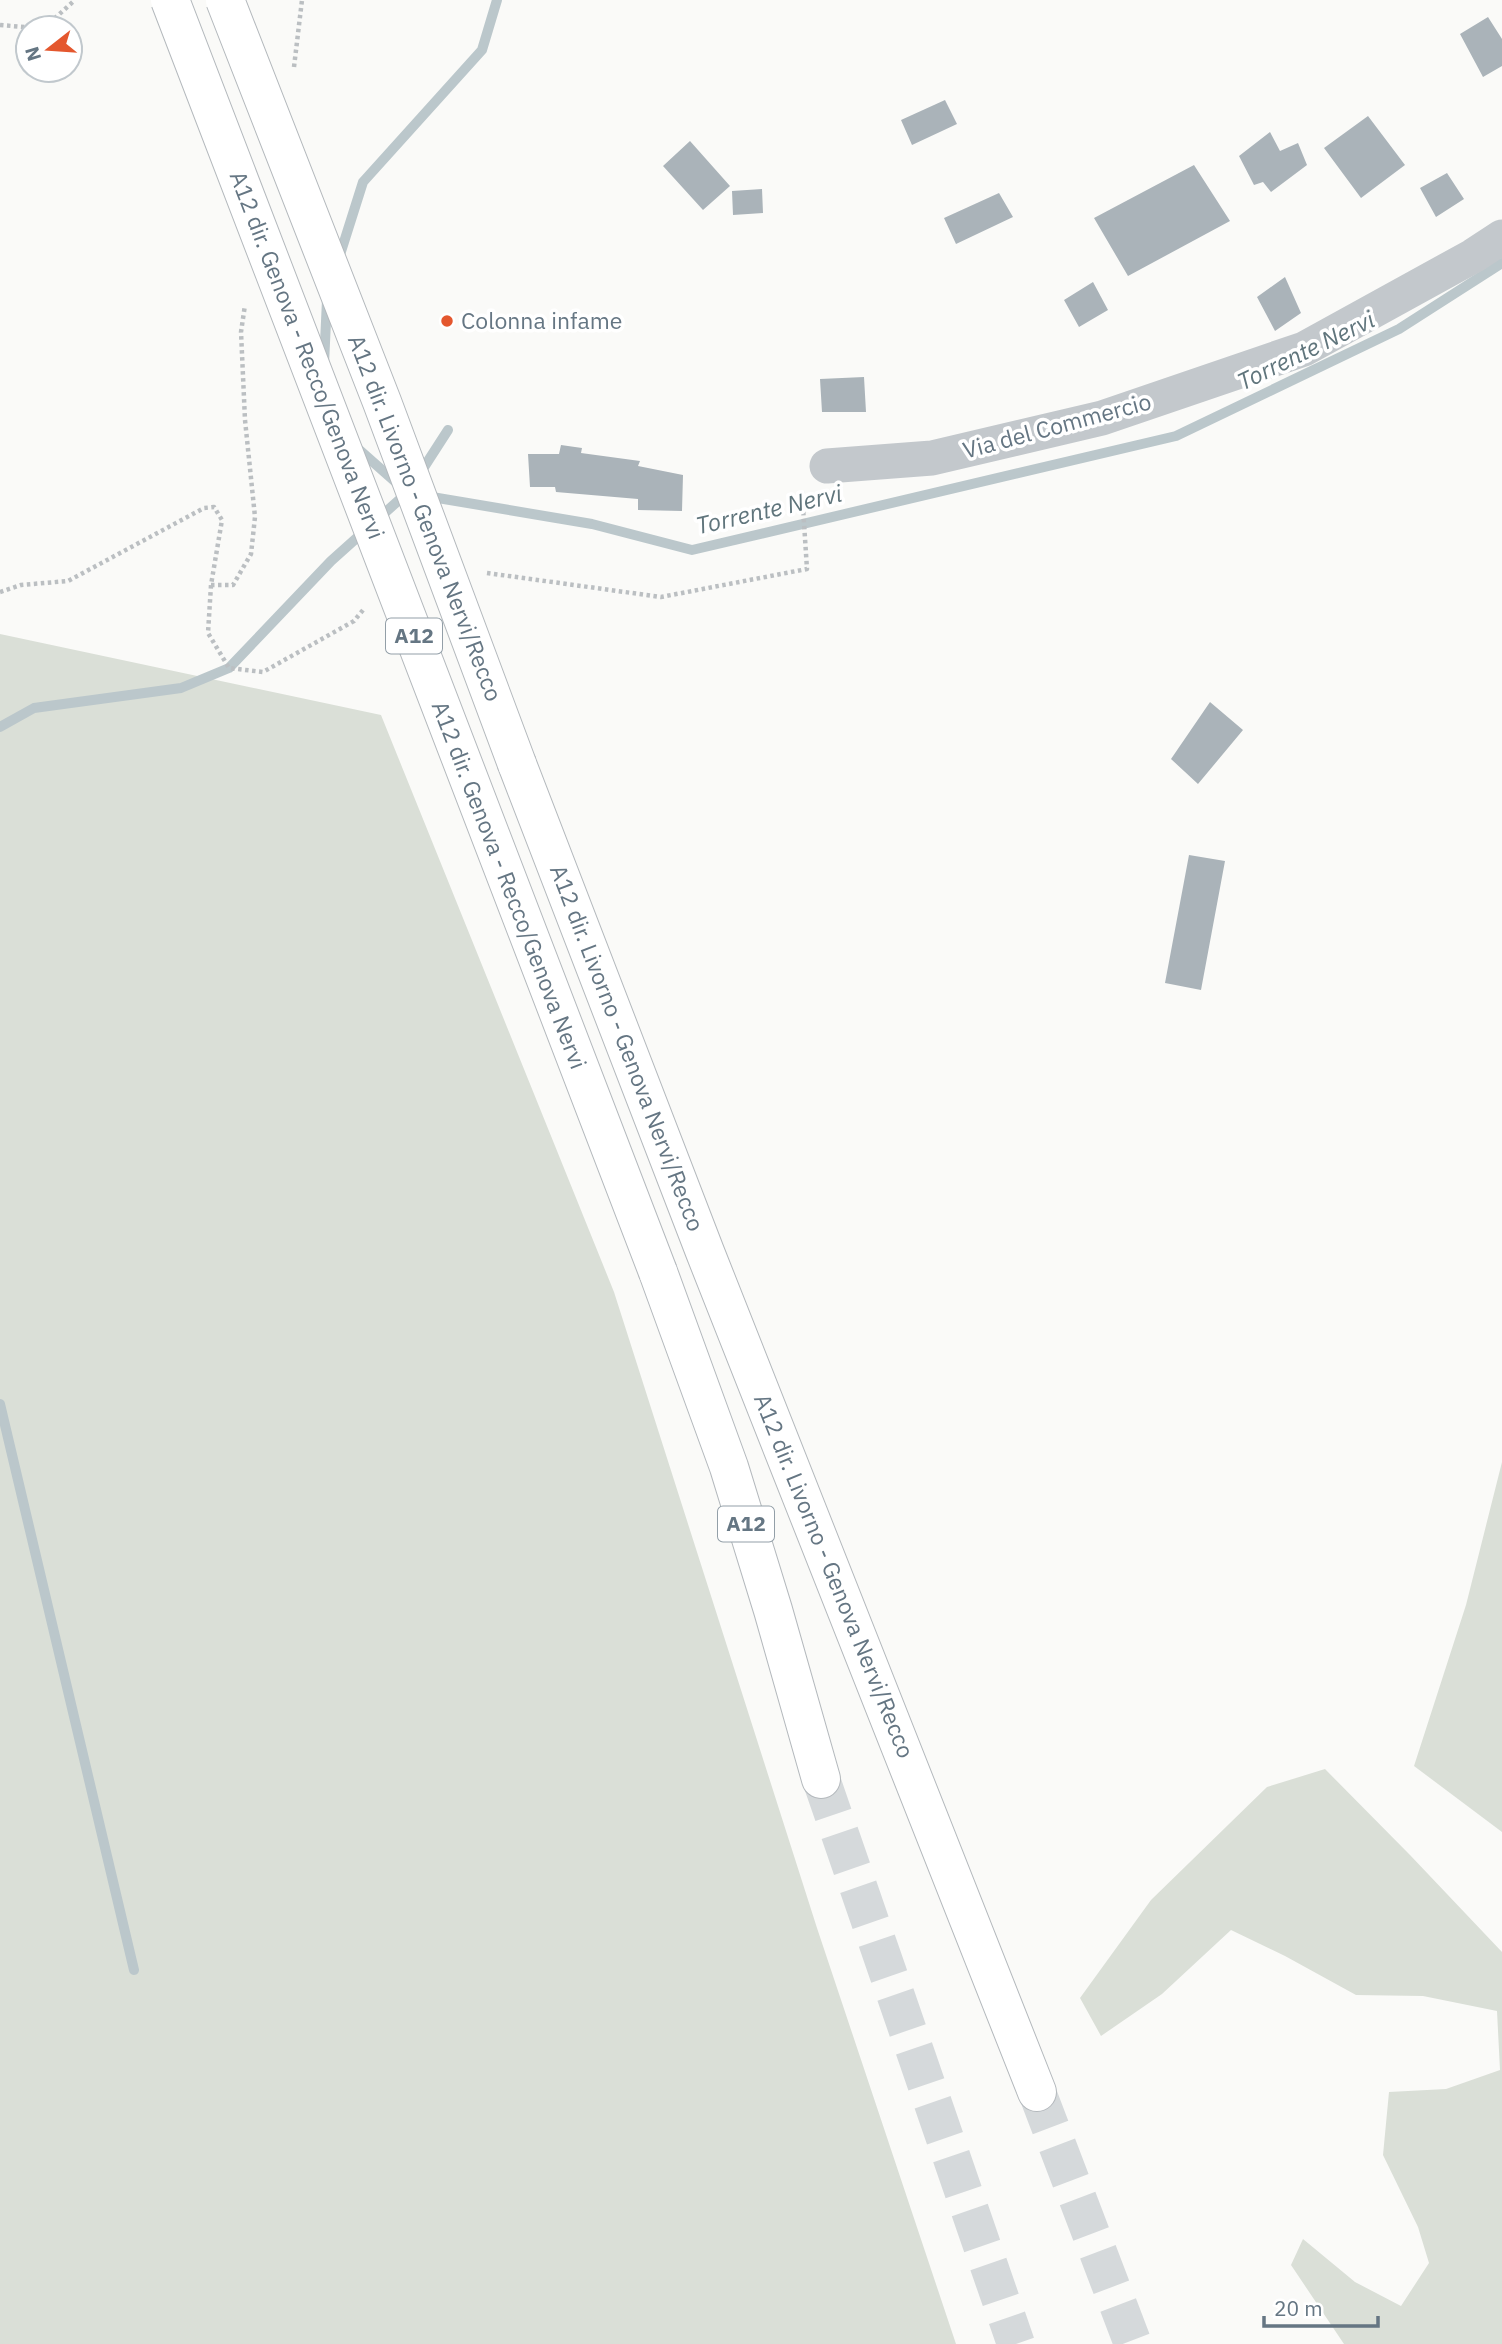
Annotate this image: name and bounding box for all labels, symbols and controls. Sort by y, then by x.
north arrow [14,14,84,84]
text: N [19,44,46,64]
street label: A12 dir. Genova - Recco/Genova Nervi [224,166,392,543]
water label: Torrente Nervi [1231,303,1380,397]
place label: Colonna infame [461,305,622,335]
marker: Colonna infame [439,313,455,329]
street label: A12 dir. Livorno - Genova Nervi/Recco [342,331,508,705]
street label: Via del Commercio [959,385,1154,465]
water label: Torrente Nervi [692,476,846,541]
road number: A12 [386,618,442,654]
street label: A12 dir. Genova - Recco/Genova Nervi [426,696,594,1073]
street label: A12 dir. Livorno - Genova Nervi/Recco [544,860,712,1235]
street label: A12 dir. Livorno - Genova Nervi/Recco [748,1389,922,1762]
road number: A12 [718,1506,774,1542]
scale bar [1264,2284,1378,2328]
text: 20 m [1274,2294,1323,2322]

